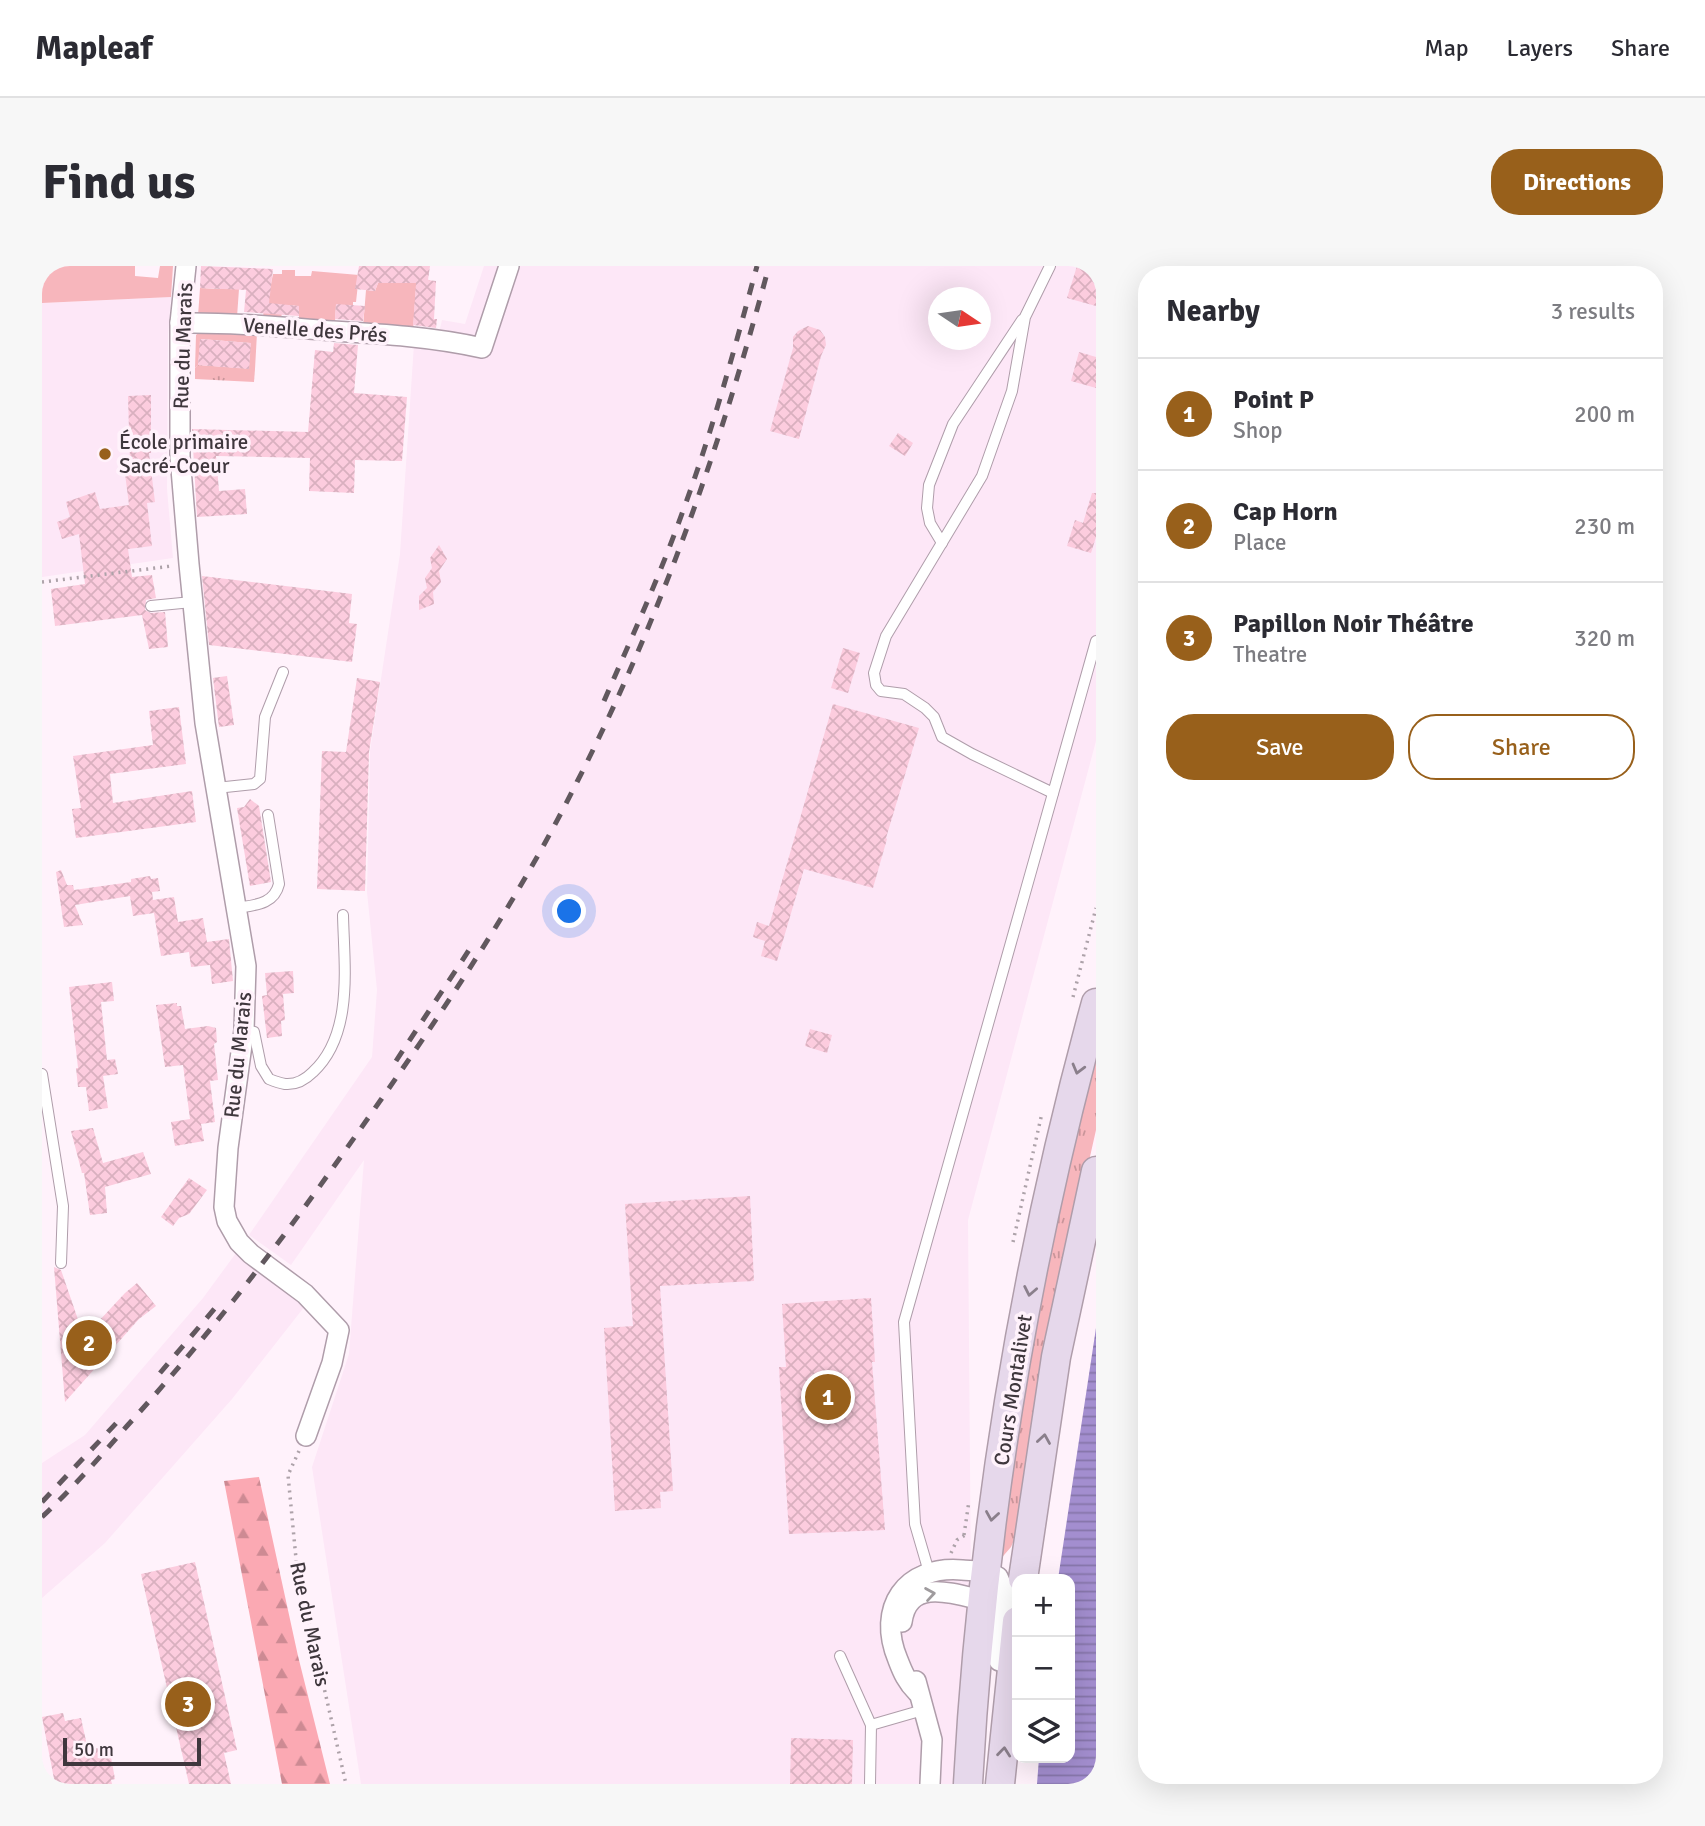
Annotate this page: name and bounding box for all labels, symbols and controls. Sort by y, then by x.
text: Mapleaf [35,28,152,69]
text: Map [1424,33,1469,63]
text: Layers [1507,33,1573,63]
text: Share [1611,33,1670,63]
button: Directions [1491,149,1663,215]
text: Find us [42,152,195,212]
street label: Rue du Marais [168,282,198,410]
north arrow [928,287,991,350]
text: Nearby [1166,293,1260,330]
text: 3 results [1551,297,1635,326]
street label: Venelle des Prés [242,312,388,348]
text: Point P [1233,384,1314,416]
text: 1 [1183,400,1195,429]
text: 200 m [1574,400,1635,429]
text: Shop [1233,416,1282,445]
place label: École primaire Sacré-Coeur [119,429,248,479]
marker: École primaire Sacré-Coeur [97,446,113,462]
text: Cap Horn [1233,496,1338,528]
text: 2 [1183,512,1195,541]
text: 230 m [1574,512,1635,541]
text: Place [1233,528,1287,557]
text: Papillon Noir Théâtre [1233,608,1474,640]
text: 3 [1183,624,1195,653]
text: 320 m [1574,624,1635,653]
text: Theatre [1233,640,1307,669]
button: Save [1166,714,1394,780]
button: Share [1408,714,1635,780]
your location [552,894,586,928]
street label: Rue du Marais [218,991,258,1119]
one-way arrow [1072,1063,1086,1075]
one-way arrow [1023,1285,1038,1297]
street label: Cours Montalivet [988,1313,1038,1467]
pin: 2 [66,1317,112,1369]
pin: 1 [805,1371,851,1423]
one-way arrow [1036,1433,1051,1445]
one-way arrow [985,1510,1000,1521]
street label: Rue du Marais [284,1559,336,1689]
map controls [1012,1574,1075,1763]
button: + [1012,1574,1075,1637]
one-way arrow [924,1587,936,1602]
button: − [1012,1637,1075,1700]
pin: 3 [165,1678,211,1730]
button: layers [1012,1700,1075,1763]
scale bar [63,1735,201,1767]
text: 50 m [74,1738,114,1762]
one-way arrow [996,1747,1011,1758]

